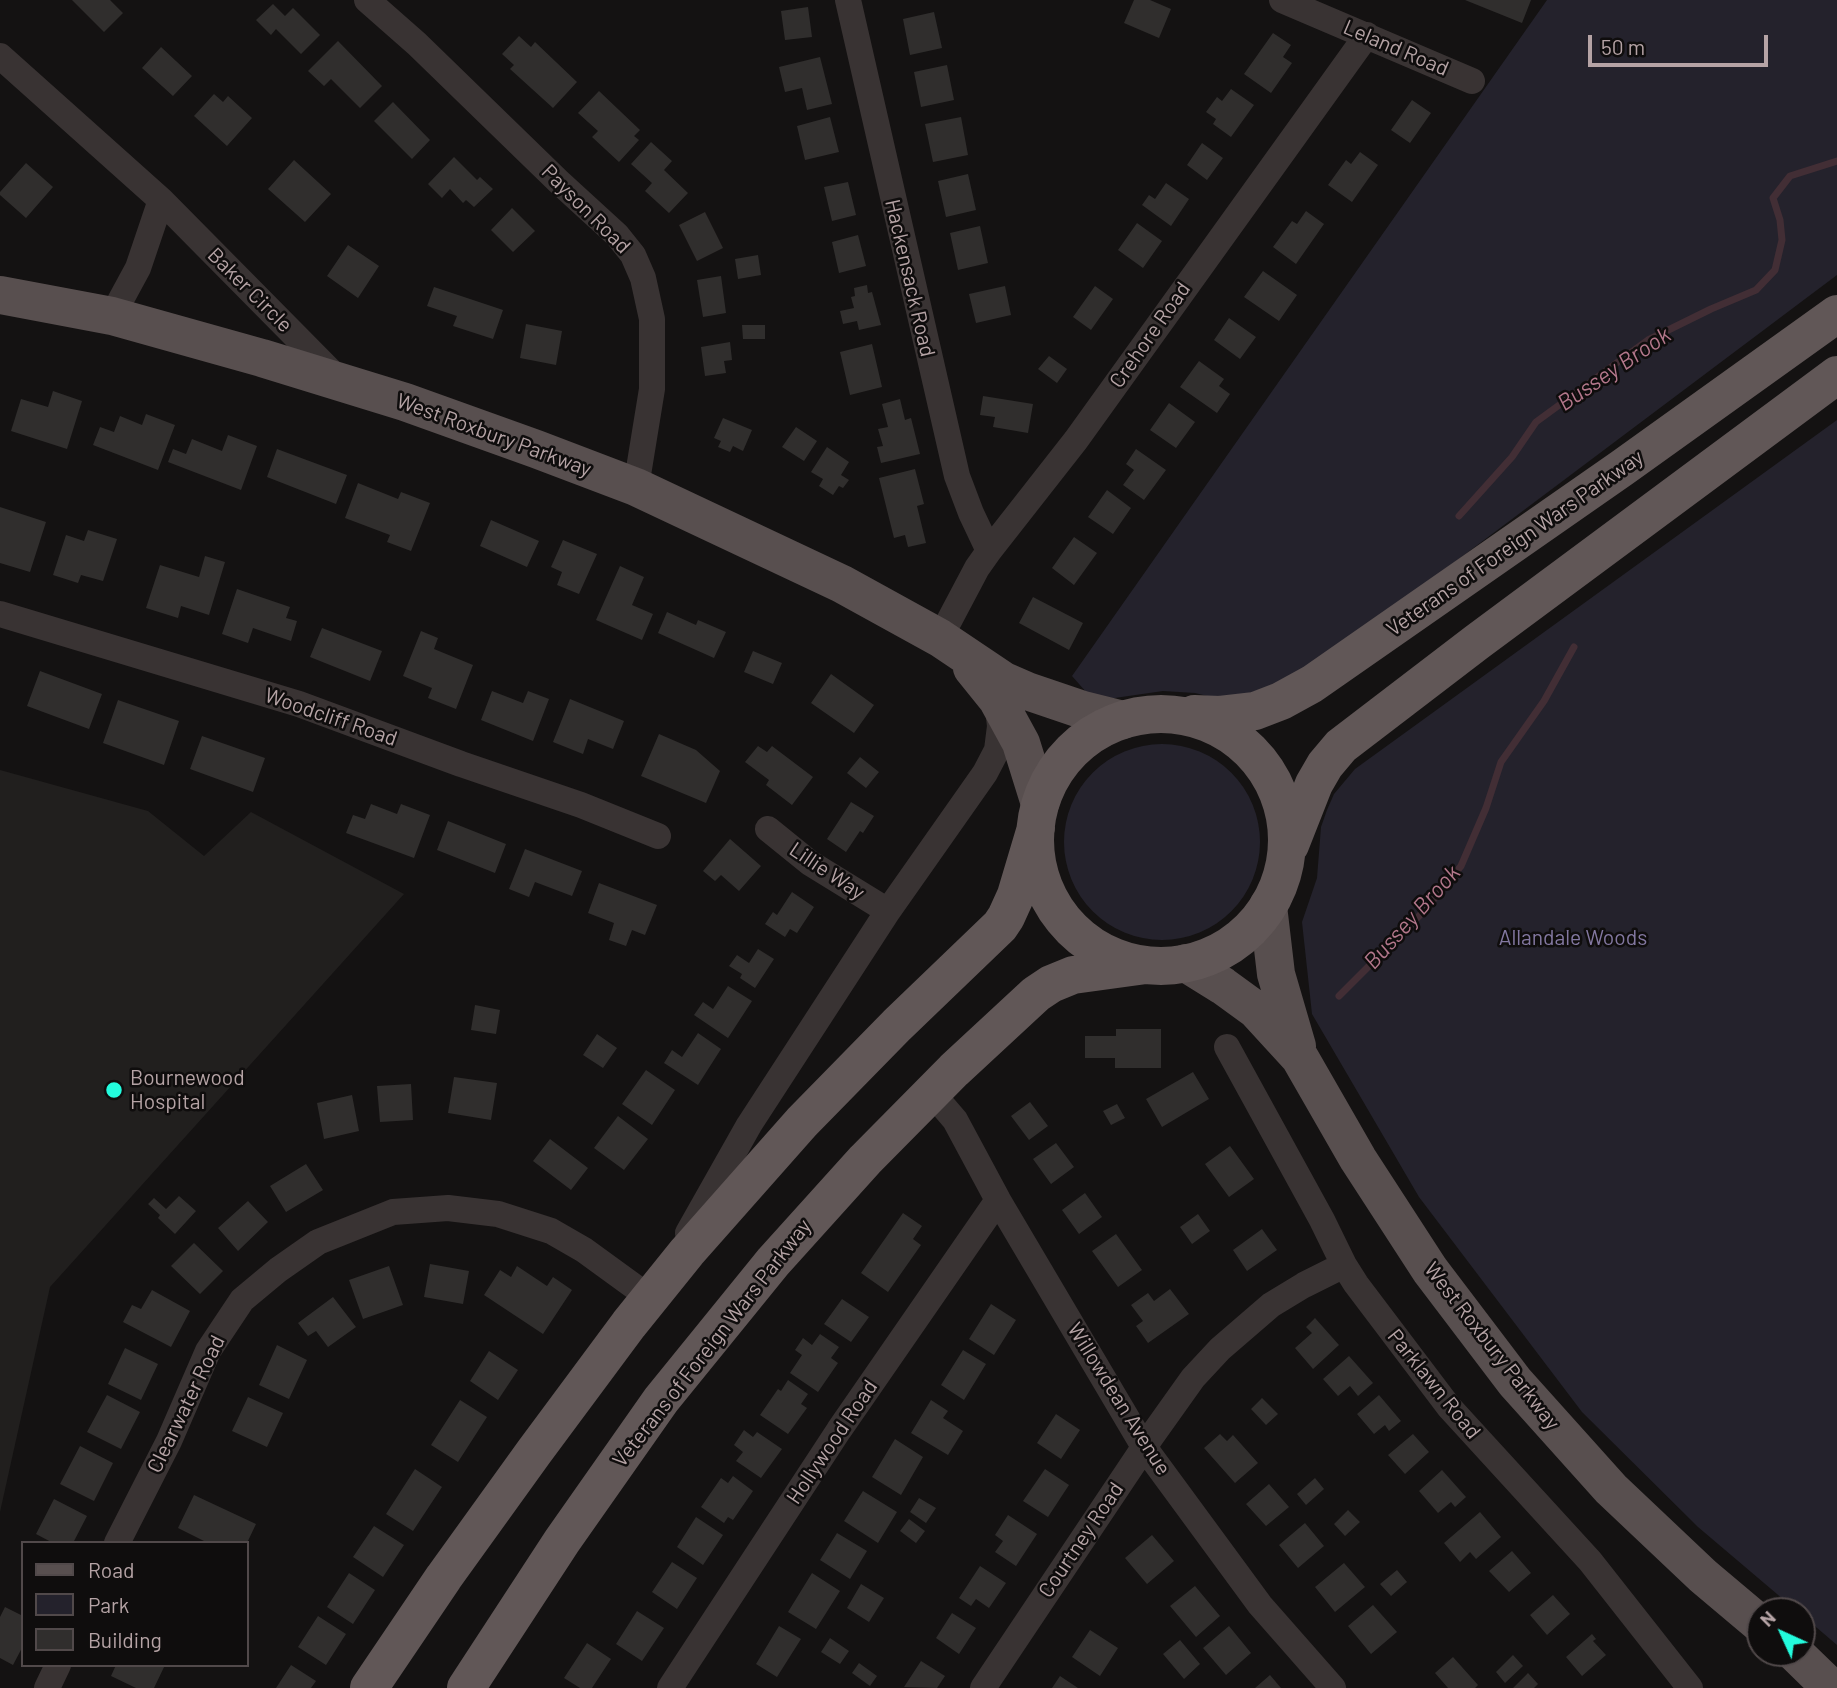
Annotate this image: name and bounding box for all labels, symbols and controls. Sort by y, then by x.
street label: Leland Road [1340,15,1452,81]
scale bar [1592,21,1772,65]
text: 50 m [1601,34,1645,59]
street label: Payson Road [536,159,636,259]
street label: Hackensack Road [880,197,940,359]
street label: Baker Circle [202,242,298,338]
street label: Crehore Road [1104,277,1196,393]
water label: Bussey Brook [1552,321,1676,417]
street label: West Roxbury Parkway [393,388,595,482]
street label: Veterans of Foreign Wars Parkway [1382,444,1648,642]
street label: Woodcliff Road [261,683,401,751]
street label: Lillie Way [785,837,869,905]
water label: Bussey Brook [1358,859,1466,975]
park label: Allandale Woods [1499,925,1647,951]
place label: Bournewood Hospital [130,1065,245,1115]
marker: Bournewood Hospital [104,1080,124,1100]
street label: Veterans of Foreign Wars Parkway [607,1214,817,1472]
street label: West Roxbury Parkway [1419,1257,1565,1435]
street label: Willowdean Avenue [1062,1318,1176,1480]
street label: Parklawn Road [1382,1324,1486,1444]
street label: Clearwater Road [142,1331,230,1477]
street label: Hollywood Road [781,1375,883,1509]
street label: Courtney Road [1033,1478,1129,1602]
legend [21,1541,248,1667]
text: Road [88,1557,134,1582]
text: Park [88,1592,129,1617]
north arrow [1746,1597,1816,1667]
text: N [1755,1606,1780,1631]
text: Building [88,1627,162,1652]

